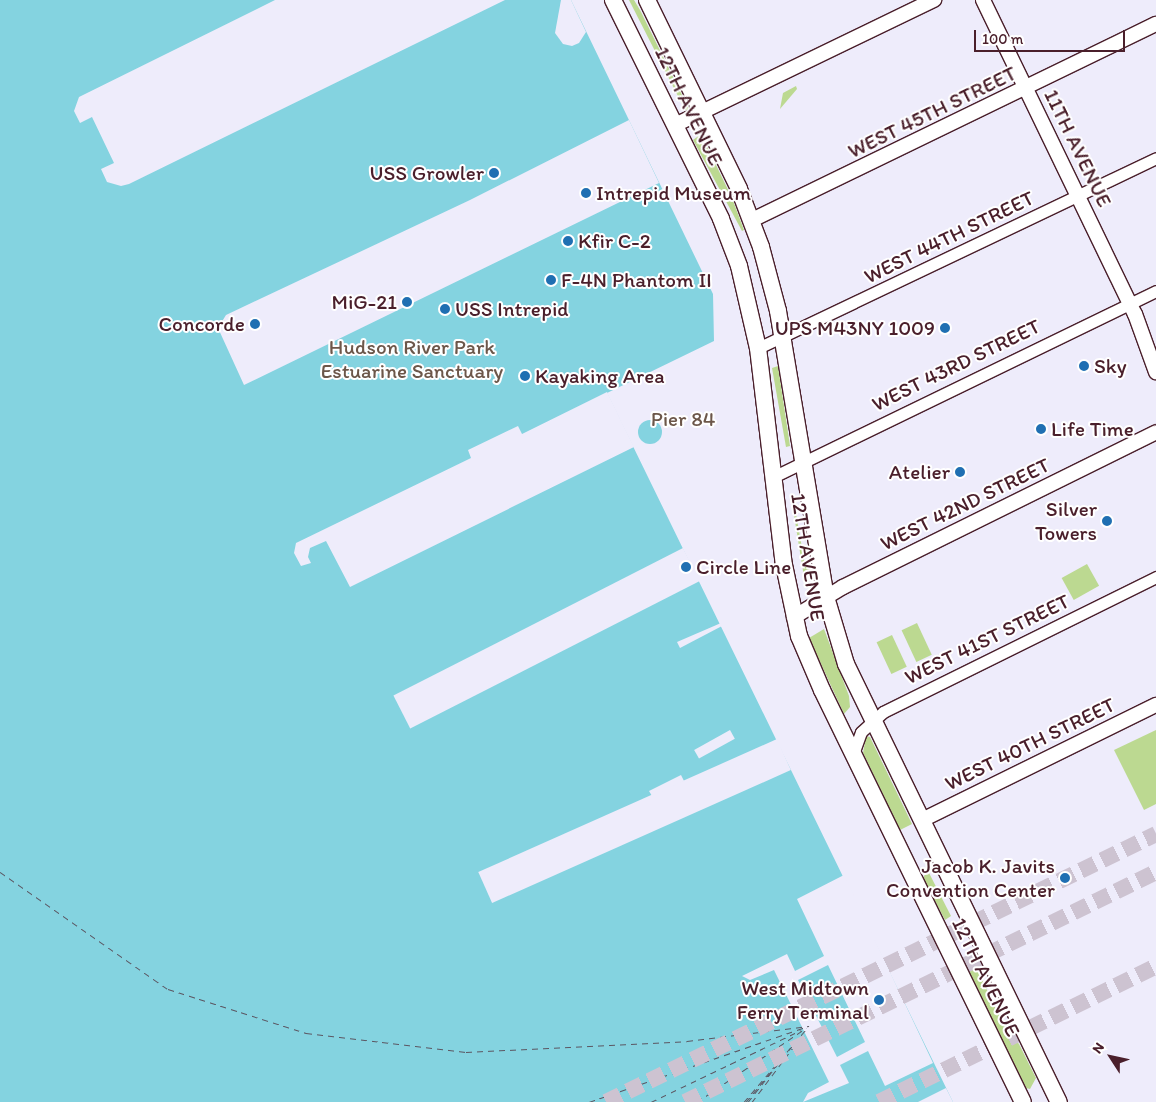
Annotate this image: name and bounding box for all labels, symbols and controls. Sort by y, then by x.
scale bar [976,20,1127,52]
text: 100 m [982,30,1023,48]
street label: 12TH AVENUE [650,43,728,169]
street label: WEST 45TH STREET [844,60,1020,164]
street label: 11TH AVENUE [1039,85,1117,211]
place label: USS Growler [370,160,484,186]
marker: USS Growler [488,167,500,179]
place label: Intrepid Museum [596,180,750,206]
street label: WEST 44TH STREET [860,185,1038,289]
marker: Intrepid Museum [580,187,592,199]
place label: Kfir C-2 [578,228,651,254]
marker: Kfir C-2 [562,235,574,247]
place label: F-4N Phantom II [561,267,711,293]
marker: F-4N Phantom II [545,274,557,286]
place label: MiG-21 [331,289,397,315]
marker: MiG-21 [401,296,413,308]
place label: USS Intrepid [455,296,571,322]
marker: USS Intrepid [439,303,451,315]
place label: Concorde [159,311,245,337]
street label: WEST 43RD STREET [868,313,1044,417]
place label: UPS M43NY 1009 [775,315,935,341]
marker: Concorde [249,318,261,330]
marker: UPS M43NY 1009 [939,322,951,334]
park label: Hudson River Park Estuarine Sanctuary [320,334,504,384]
place label: Sky [1094,353,1127,379]
marker: Sky [1078,360,1090,372]
place label: Kayaking Area [535,363,665,389]
marker: Kayaking Area [519,370,531,382]
park label: Pier 84 [651,406,715,432]
place label: Life Time [1051,416,1134,442]
marker: Life Time [1035,423,1047,435]
street label: WEST 42ND STREET [876,452,1054,556]
place label: Atelier [889,459,950,485]
marker: Atelier [954,466,966,478]
street label: 12TH AVENUE [786,492,830,622]
place label: Silver Towers [1035,496,1097,546]
marker: Silver Towers [1101,515,1113,527]
place label: Circle Line [696,554,791,580]
marker: Circle Line [680,561,692,573]
street label: WEST 41ST STREET [901,588,1073,690]
street label: WEST 40TH STREET [941,692,1119,796]
place label: Jacob K. Javits Convention Center [886,853,1055,903]
marker: Jacob K. Javits Convention Center [1059,872,1071,884]
street label: 12TH AVENUE [947,914,1025,1040]
place label: West Midtown Ferry Terminal [739,975,869,1025]
marker: West Midtown Ferry Terminal [873,994,885,1006]
north arrow [1086,1032,1136,1082]
text: N [1089,1039,1108,1057]

